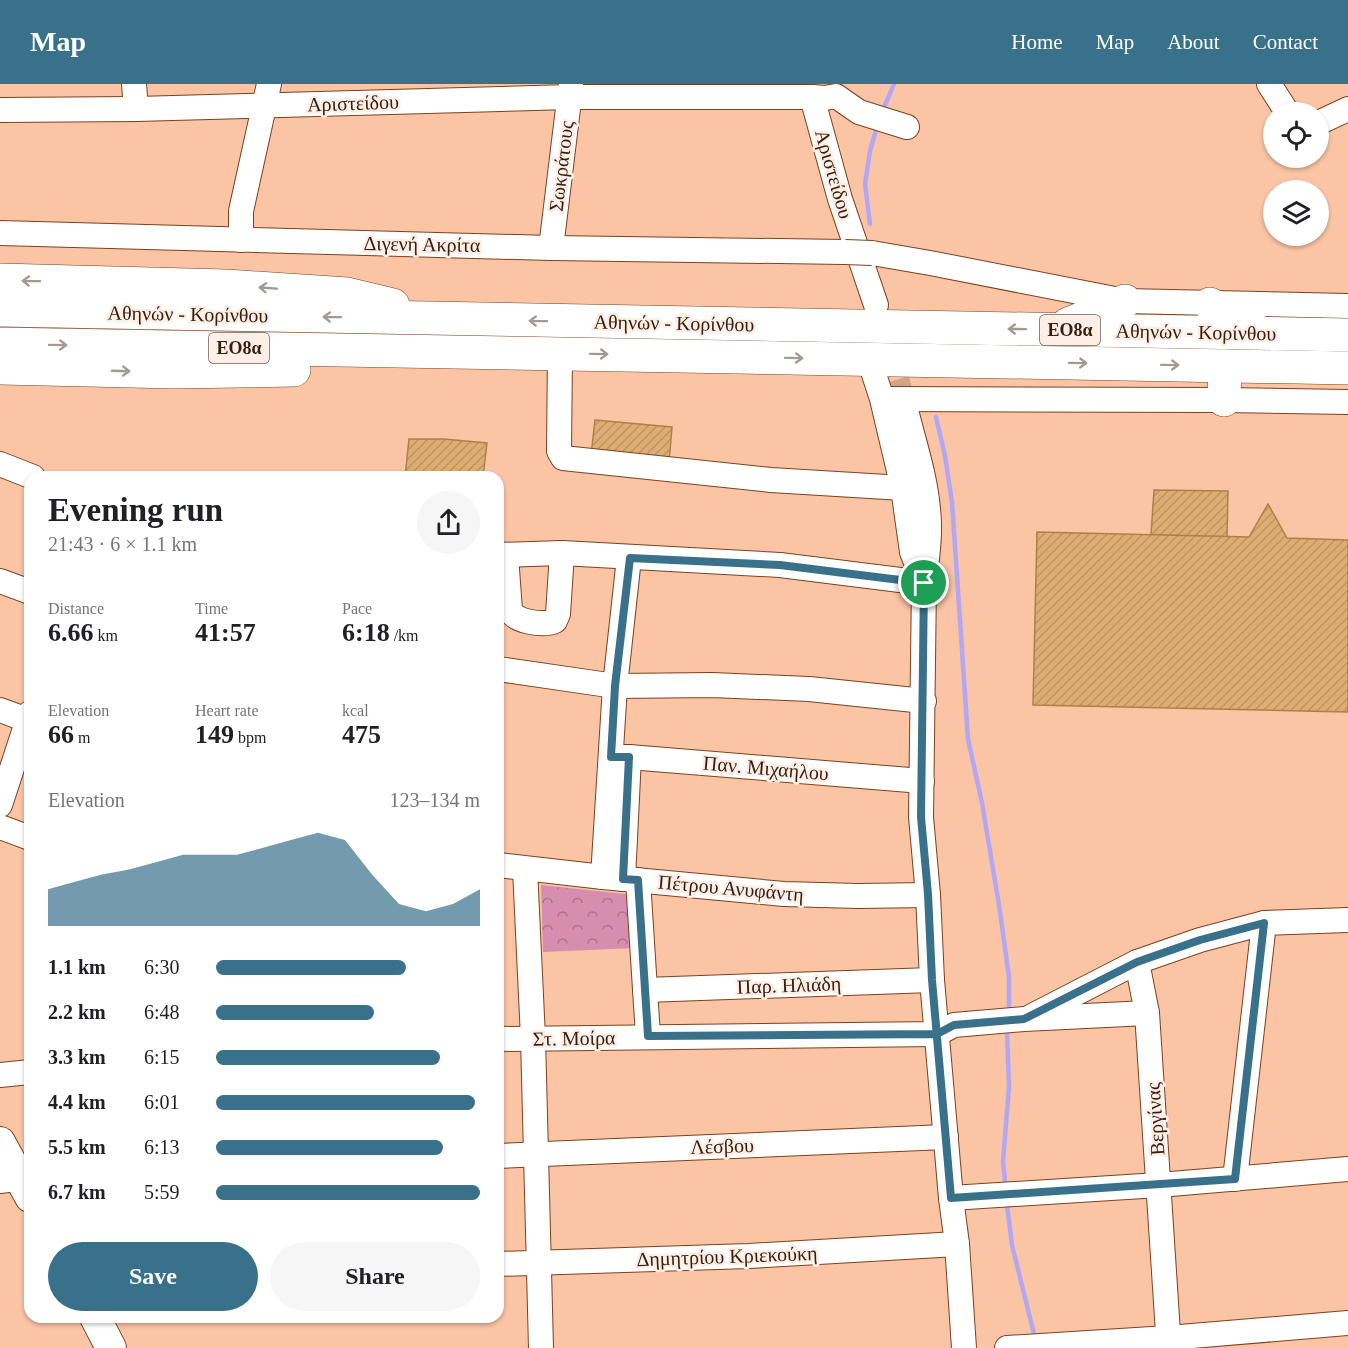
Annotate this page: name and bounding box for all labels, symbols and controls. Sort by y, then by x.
text: Map [30,26,86,57]
text: Home [1011,30,1063,54]
text: Map [1096,30,1134,54]
text: About [1167,30,1220,54]
text: Contact [1253,30,1318,54]
street label: Αριστείδου [307,90,399,117]
map controls [1263,102,1329,246]
button: locate [1263,102,1329,168]
street label: Σωκράτους [545,119,578,213]
street label: Αριστείδου [810,127,857,221]
button: layers [1263,180,1329,246]
street label: Διγενή Ακρίτα [363,232,481,257]
one-way arrow [22,275,42,287]
one-way arrow [259,283,279,294]
street label: Αθηνών - Κορίνθου [107,302,269,327]
one-way arrow [322,311,342,323]
street label: Αθηνών - Κορίνθου [593,311,755,336]
one-way arrow [529,315,549,327]
road number: ΕΟ8α [1040,315,1100,345]
street label: Αθηνών - Κορίνθου [1115,320,1277,345]
one-way arrow [1007,323,1027,335]
road number: ΕΟ8α [209,333,269,363]
one-way arrow [48,340,68,351]
one-way arrow [588,348,608,360]
one-way arrow [783,352,803,364]
one-way arrow [1067,357,1087,369]
one-way arrow [1159,359,1179,371]
one-way arrow [111,365,131,377]
button: share [417,491,480,554]
text: Evening run [48,492,223,528]
text: 21:43 · 6 × 1.1 km [48,533,197,555]
pin [898,557,949,608]
icon: arrive [907,566,940,599]
text: Distance [48,600,104,617]
text: Time [195,600,228,617]
text: Pace [342,600,372,617]
text: 6.66 [48,618,94,647]
text: 41:57 [195,618,256,647]
text: 6:18 [342,618,390,647]
text: km [94,627,118,644]
text: /km [390,627,419,644]
text: Elevation [48,702,109,719]
text: Heart rate [195,702,259,719]
text: kcal [342,702,369,719]
text: 66 [48,720,74,749]
text: 149 [195,720,234,749]
text: 475 [342,720,381,749]
text: m [74,729,90,746]
text: bpm [234,729,266,746]
street label: Παν. Μιχαήλου [702,752,830,785]
text: Elevation [48,789,125,811]
text: 123–134 m [389,789,480,811]
street label: Πέτρου Ανυφάντη [657,871,805,906]
text: 1.1 km [48,956,106,978]
text: 6:30 [144,956,180,978]
street label: Παρ. Ηλιάδη [736,972,842,999]
text: 2.2 km [48,1001,106,1023]
text: 6:48 [144,1001,180,1023]
street label: Στ. Μοίρα [532,1026,616,1051]
text: 3.3 km [48,1046,106,1068]
text: 6:15 [144,1046,180,1068]
street label: Βεργίνας [1141,1081,1170,1156]
text: 4.4 km [48,1091,106,1113]
text: 6:01 [144,1091,180,1113]
street label: Λέσβου [690,1134,754,1159]
text: 5.5 km [48,1136,106,1158]
text: 6:13 [144,1136,180,1158]
text: 6.7 km [48,1181,106,1203]
text: 5:59 [144,1181,180,1203]
button: Save [48,1242,258,1311]
button: Share [270,1242,480,1311]
street label: Δημητρίου Κριεκούκη [636,1242,818,1271]

